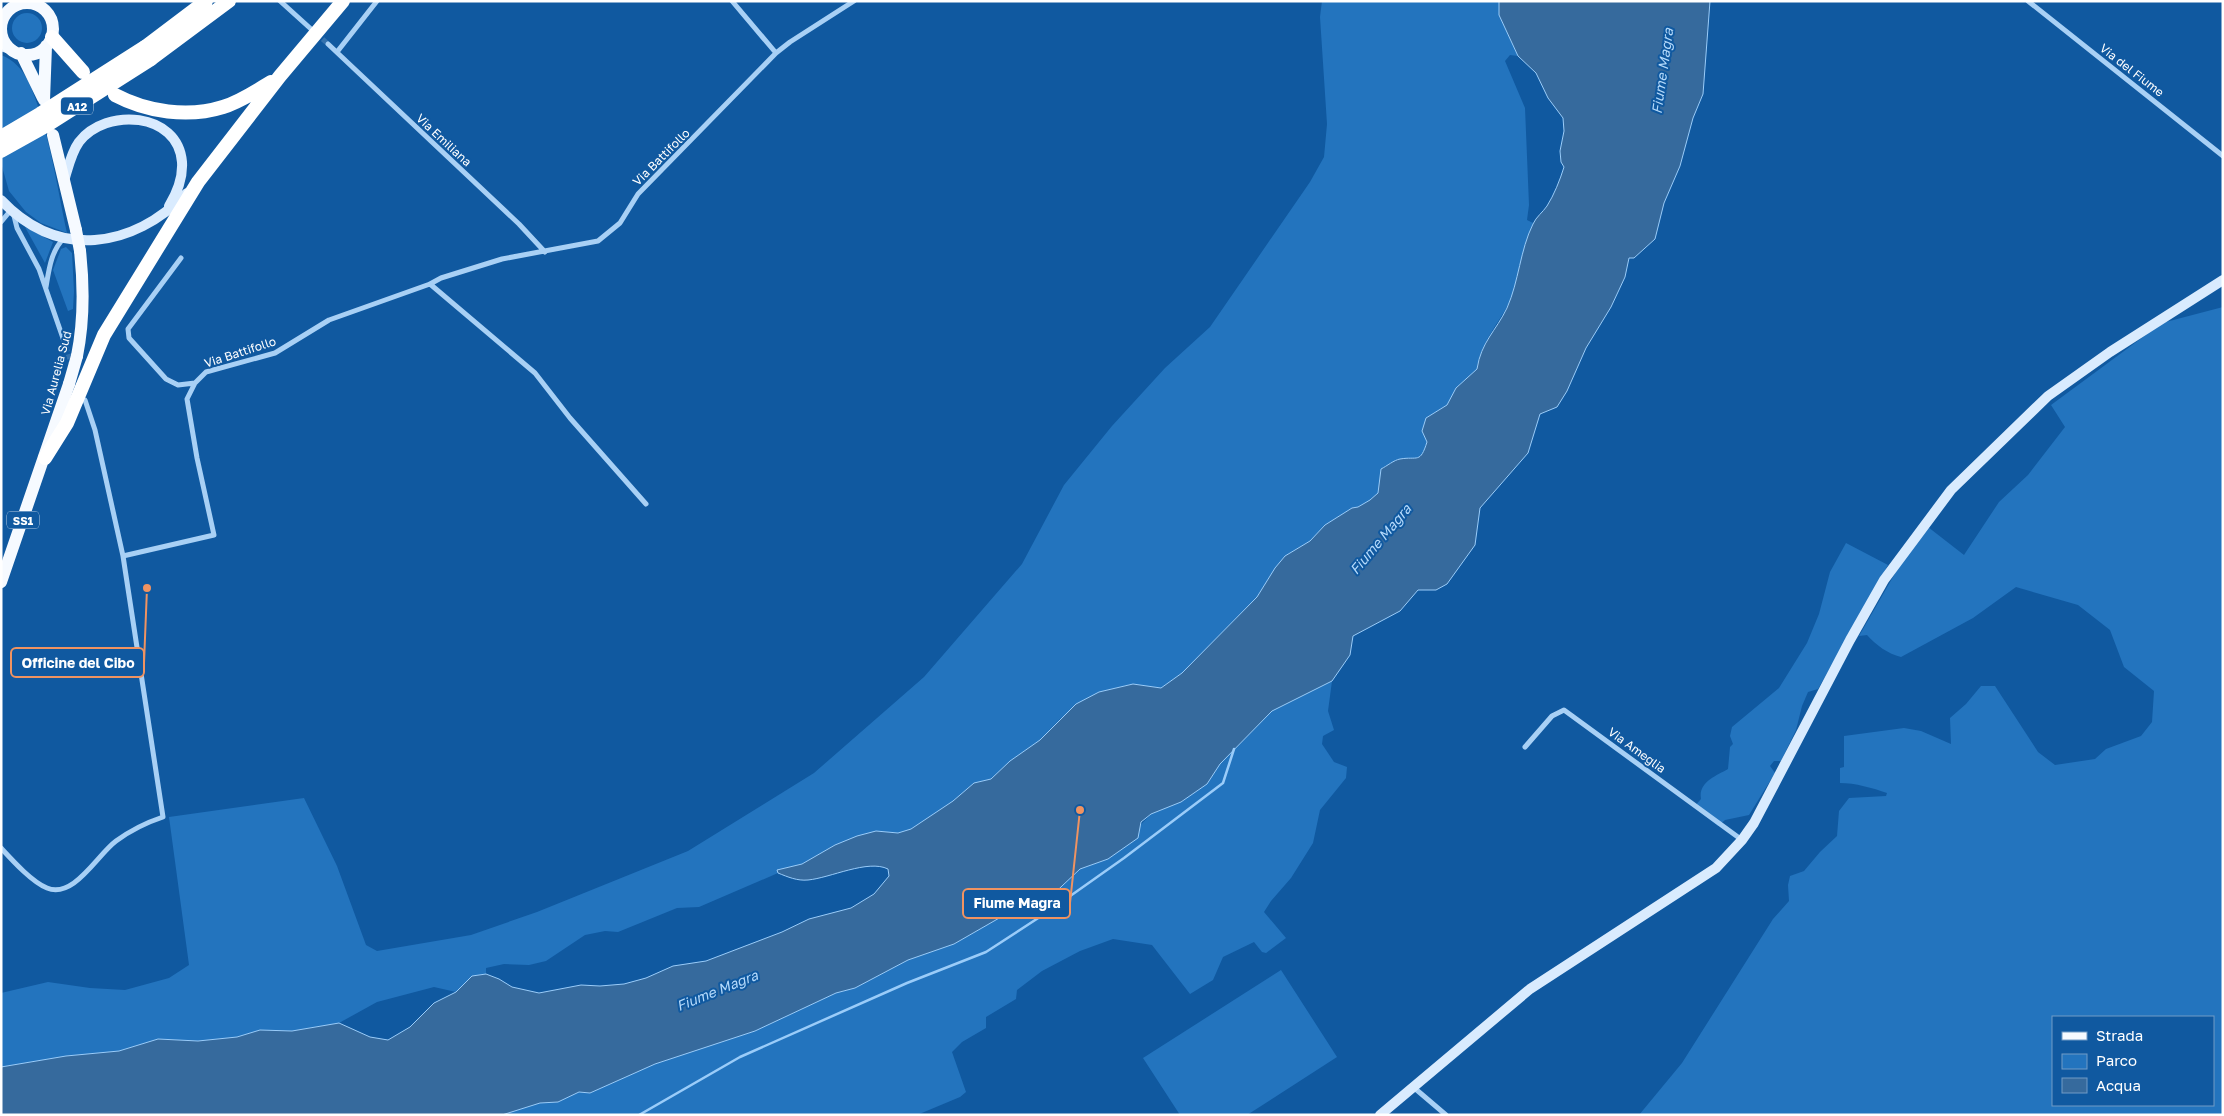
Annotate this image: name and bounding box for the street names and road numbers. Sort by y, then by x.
street label: Via del Fiume [2097,40,2167,100]
road number: A12 [61,98,93,114]
street label: Via Emiliana [413,111,475,169]
street label: Via Battifollo [629,125,693,189]
street label: Via Aurelia Sud [38,329,74,417]
street label: Via Battifollo [202,333,278,371]
road number: SS1 [7,512,39,528]
street label: Via Ameglia [1605,724,1669,776]

